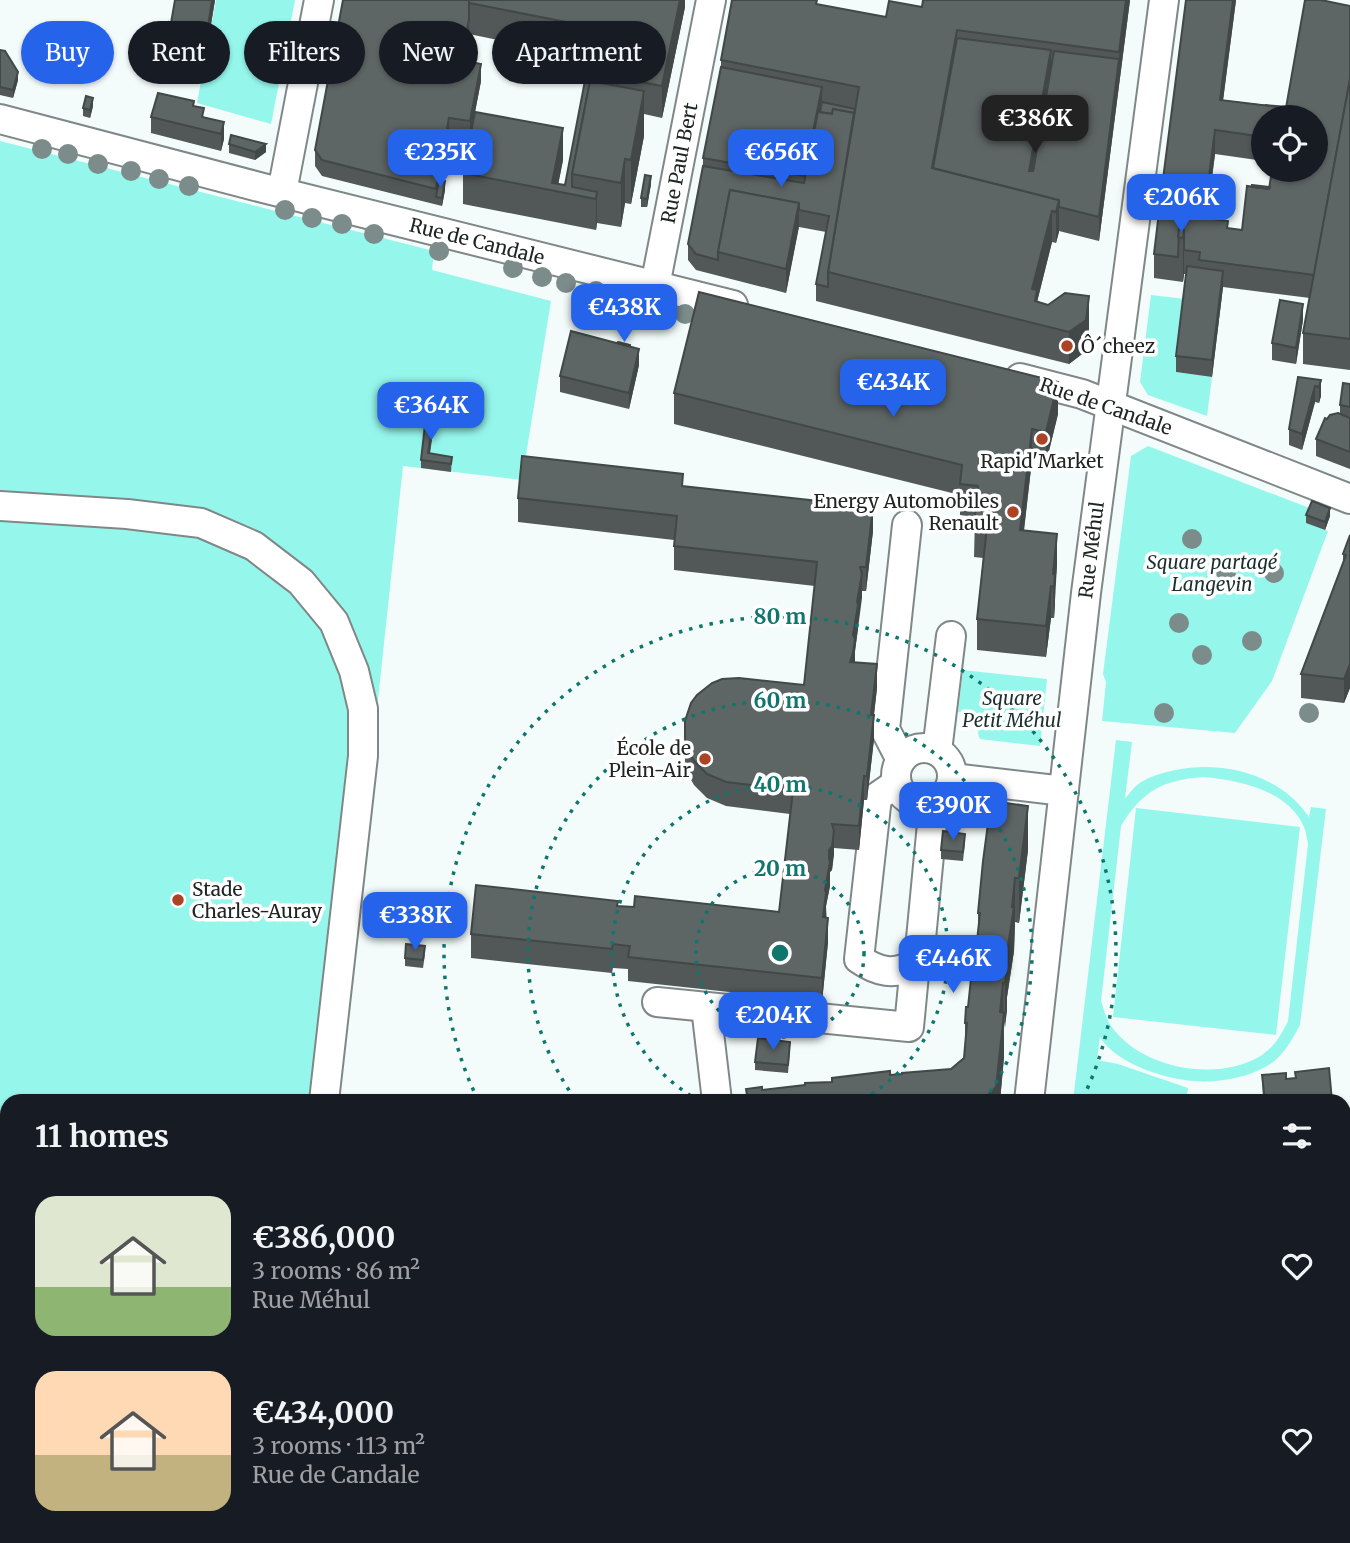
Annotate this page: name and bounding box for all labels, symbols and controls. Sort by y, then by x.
chip: Buy [21,21,114,84]
chip: Rent [128,21,230,84]
chip: Filters [244,21,365,84]
chip: New [379,21,478,84]
chip: Apartment [492,21,666,84]
pin: €386K [986,96,1084,155]
street label: Rue Paul Bert [656,100,703,225]
text: €386K [997,103,1073,132]
map controls [1251,105,1328,182]
button: locate [1251,105,1328,182]
pin: €235K [391,130,489,189]
pin: €656K [732,130,830,189]
text: €235K [404,137,476,166]
text: €656K [744,137,818,166]
pin: €206K [1132,174,1230,234]
text: €206K [1143,182,1219,211]
street label: Rue de Candale [407,213,547,269]
pin: €438K [575,284,673,344]
text: €438K [587,292,661,321]
place label: Ô´cheez [1081,334,1155,358]
marker: Ô´cheez [1059,338,1075,354]
pin: €434K [844,360,942,419]
text: €434K [856,367,930,396]
street label: Rue de Candale [1037,372,1175,440]
pin: €364K [382,382,480,442]
text: €364K [393,390,469,419]
marker: Rapid'Market [1034,431,1050,447]
place label: Rapid'Market [980,449,1104,473]
place label: Energy Automobiles Renault [813,489,1000,535]
street label: Rue Méhul [1073,500,1109,600]
marker: Energy Automobiles Renault [1005,504,1021,520]
park label: Square partagé Langevin [1147,550,1278,596]
text: 80 m [754,603,806,630]
park label: Square Petit Méhul [962,686,1062,732]
text: 60 m [754,687,806,714]
place label: École de Plein-Air [608,736,691,782]
marker: École de Plein-Air [697,751,713,767]
text: 40 m [753,771,807,798]
pin: €390K [904,782,1002,842]
text: €390K [915,790,991,819]
text: 20 m [754,855,806,882]
place label: Stade Charles-Auray [192,877,322,923]
marker: Stade Charles-Auray [170,892,186,908]
pin: €338K [366,892,464,952]
text: €338K [378,900,452,929]
pin: €446K [904,936,1002,995]
centre of rings [768,941,792,965]
text: €446K [915,943,991,972]
pin: €204K [724,992,822,1052]
text: €204K [735,1000,811,1029]
text: 11 homes [35,1117,169,1155]
icon: filters [1278,1117,1316,1155]
text: €386,000 [252,1218,395,1256]
icon: home [91,1224,175,1308]
icon: heart [1278,1247,1316,1285]
text: 3 rooms · 86 m² [252,1256,420,1285]
text: Rue Méhul [252,1285,370,1314]
text: €434,000 [252,1393,394,1431]
icon: home [91,1399,175,1483]
icon: heart [1278,1422,1316,1460]
text: 3 rooms · 113 m² [252,1431,425,1460]
text: Rue de Candale [252,1460,419,1489]

